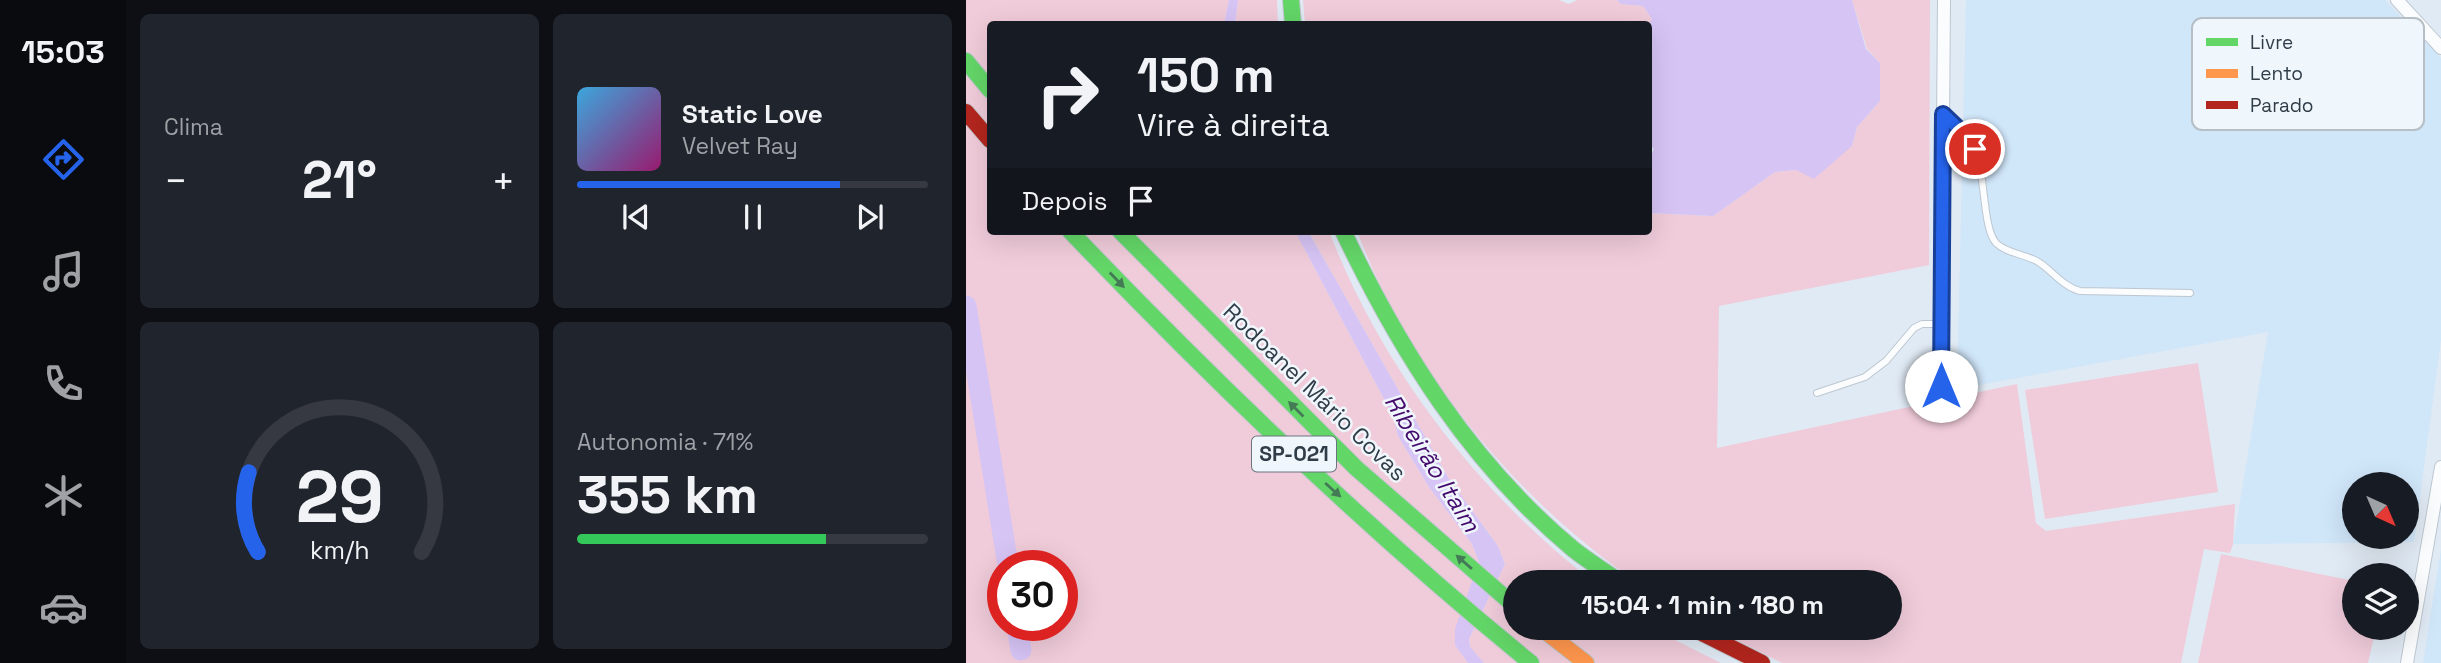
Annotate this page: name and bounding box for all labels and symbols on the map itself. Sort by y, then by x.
legend [2192,18,2424,130]
text: Livre [2250,30,2293,55]
text: Lento [2250,61,2303,86]
text: Parado [2250,93,2314,118]
pin [1945,119,2005,179]
one-way arrow [1108,272,1125,289]
street label: Rodoanel Mário Covas [1217,297,1413,487]
position arrow [1904,349,1978,423]
water label: Ribeirão Itaim [1378,388,1488,539]
one-way arrow [1288,400,1305,417]
road number: SP-021 [1252,436,1336,472]
north arrow [2342,472,2418,550]
one-way arrow [1324,481,1341,497]
speed limit sign: 30 [987,550,1078,641]
one-way arrow [1455,554,1473,570]

